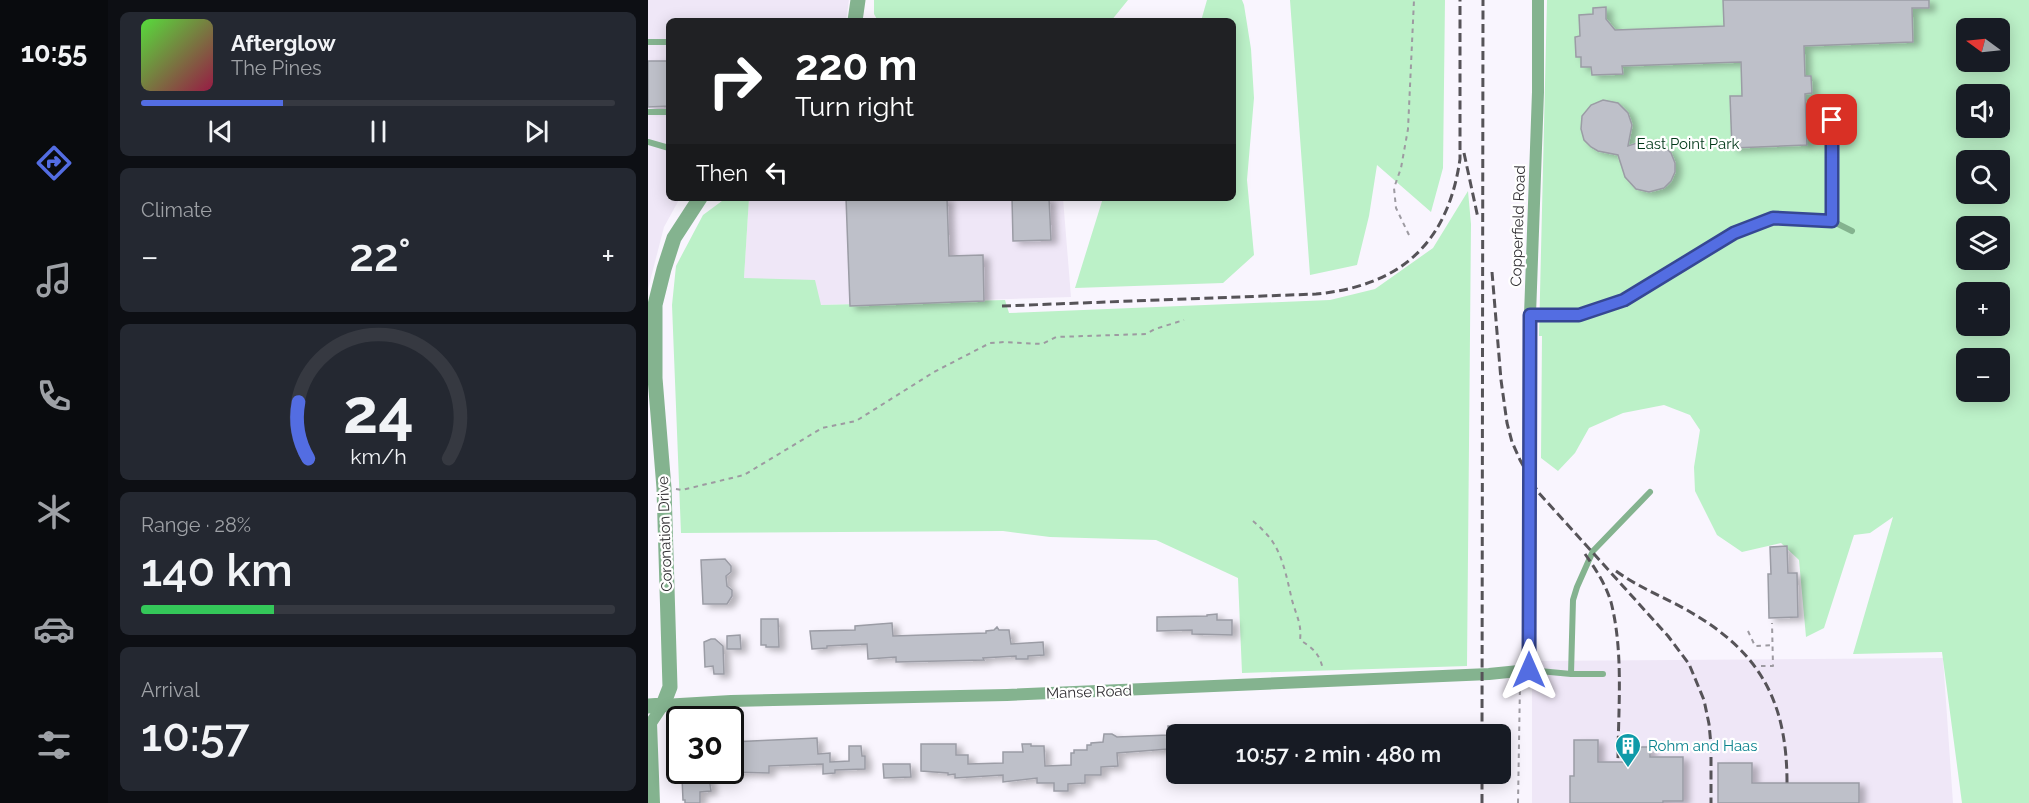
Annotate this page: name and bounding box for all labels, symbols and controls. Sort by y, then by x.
north arrow [1956,18,2010,72]
map controls [1956,18,2010,402]
text: Afterglow [231,30,336,56]
text: 10:55 [21,37,87,68]
text: 220 m [795,41,917,90]
icon: right [696,42,774,120]
text: The Pines [231,56,322,80]
button: sound [1956,84,2010,138]
text: Turn right [795,91,914,122]
pin [1806,94,1857,145]
icon: arrive [1815,103,1848,136]
icon: previous [204,115,237,148]
icon: pause [362,115,395,148]
icon: next [520,115,553,148]
park label: East Point Park [1637,135,1739,153]
icon: directions [33,142,75,184]
button: search [1956,150,2010,204]
icon: left [760,156,793,189]
text: Then [696,160,748,186]
street label: Copperfield Road [1507,165,1529,287]
text: Climate [141,198,212,222]
button: layers [1956,216,2010,270]
text: 22° [349,229,411,282]
text: − [141,237,159,276]
text: + [601,237,615,276]
icon: music [33,259,75,301]
button: + [1956,282,2010,336]
button: − [1956,348,2010,402]
text: 24 [343,374,413,448]
icon: phone [33,375,75,417]
text: km/h [350,444,406,469]
street label: Coronation Drive [654,476,676,592]
icon: climate [33,491,75,533]
text: Range · 28% [141,513,251,537]
text: 140 km [141,544,293,597]
icon: car [33,608,75,650]
position arrow [1497,638,1561,702]
text: Arrival [141,678,200,702]
street label: Manse Road [1046,682,1132,702]
speed limit sign: 30 [666,706,744,784]
text: 10:57 [141,709,249,762]
icon: filters [33,724,75,766]
building icon: Rohm and Haas [1613,731,1643,769]
place label: Rohm and Haas [1648,737,1758,755]
text: 10:57 · 2 min · 480 m [1236,741,1441,767]

